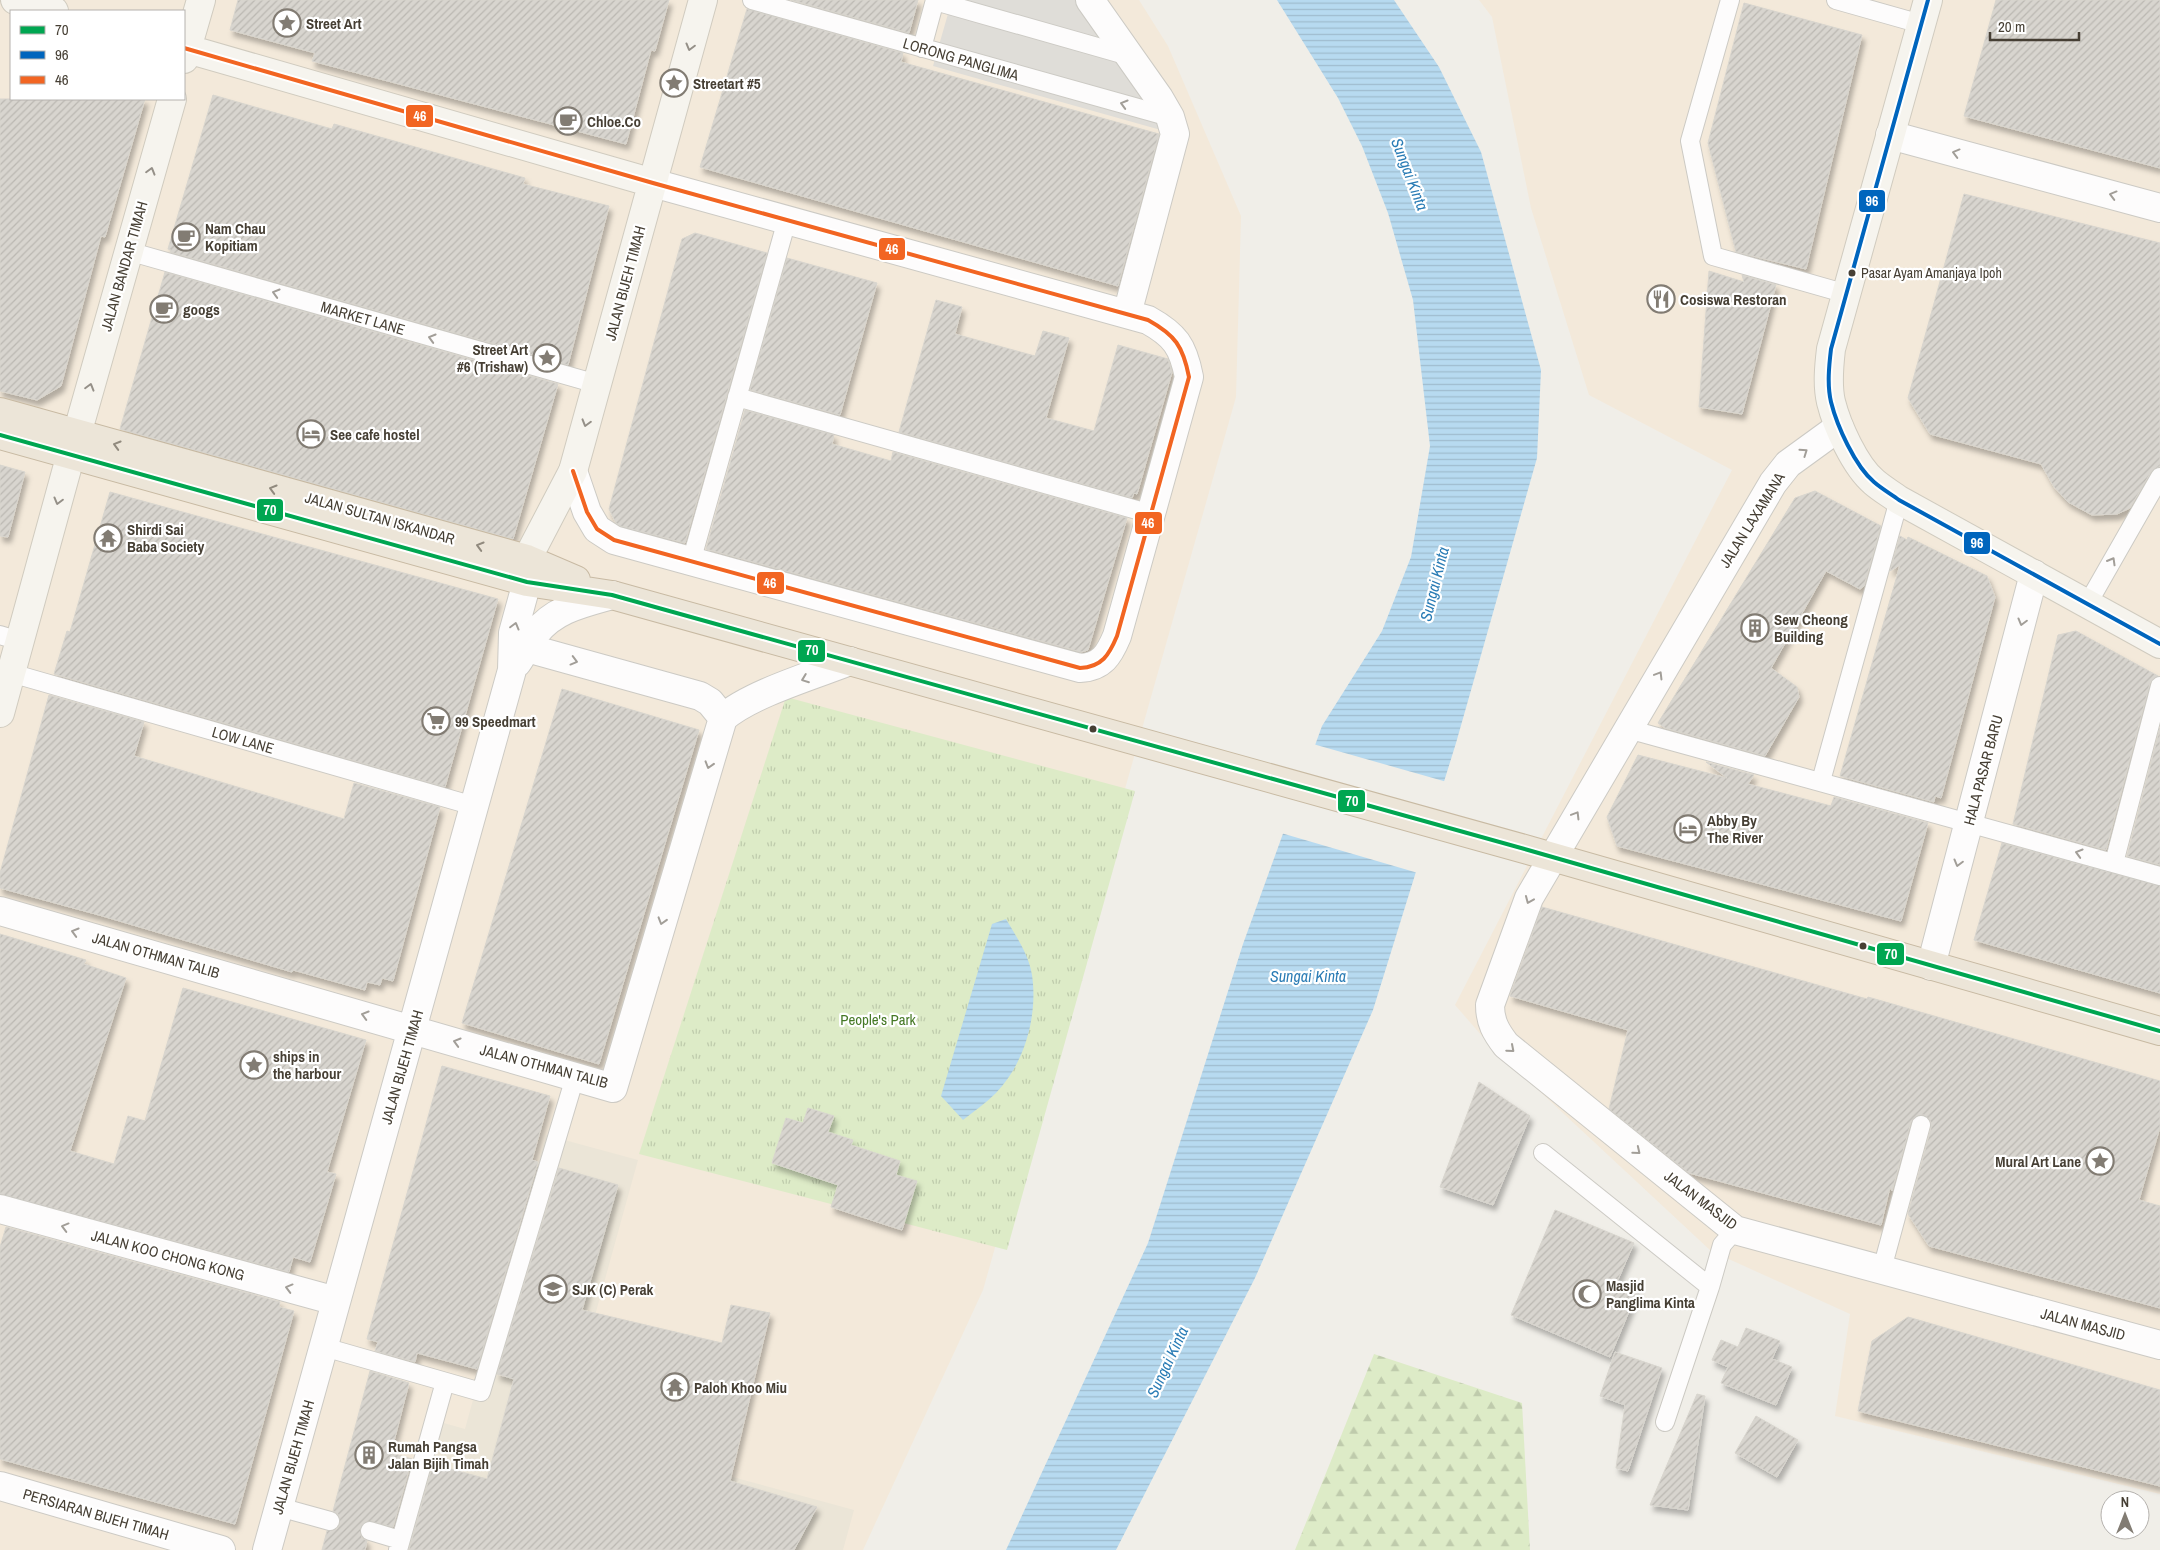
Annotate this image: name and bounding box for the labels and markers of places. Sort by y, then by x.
place icon: Street Art [272,8,302,38]
place label: Street Art [306,13,362,34]
place icon: Streetart #5 [659,68,689,98]
place label: Streetart #5 [693,73,761,94]
cafe icon: Chloe.Co [553,106,583,136]
place label: Chloe.Co [587,111,641,132]
place label: Nam Chau Kopitiam [205,218,266,256]
cafe icon: Nam Chau Kopitiam [171,222,201,252]
place label: Pasar Ayam Amanjaya Ipoh [1861,264,2002,282]
marker: Pasar Ayam Amanjaya Ipoh [1847,268,1857,278]
restaurant icon: Cosiswa Restoran [1646,284,1676,314]
place label: Cosiswa Restoran [1680,289,1787,310]
cafe icon: googs [149,294,179,324]
place label: googs [183,299,220,320]
place label: Street Art #6 (Trishaw) [457,339,528,377]
place icon: Street Art #6 (Trishaw) [532,343,562,373]
hotel icon: See cafe hostel [296,419,326,449]
place label: See cafe hostel [330,424,420,445]
place label: Shirdi Sai Baba Society [127,519,204,557]
temple icon: Shirdi Sai Baba Society [93,523,123,553]
place label: Sew Cheong Building [1774,609,1848,647]
building icon: Sew Cheong Building [1740,613,1770,643]
supermarket icon: 99 Speedmart [421,706,451,736]
place label: 99 Speedmart [455,711,536,732]
unlabelled marker [1088,724,1098,734]
place label: Abby By The River [1707,810,1763,848]
hotel icon: Abby By The River [1673,814,1703,844]
unlabelled marker [1858,941,1868,951]
place label: ships in the harbour [273,1046,342,1084]
place icon: ships in the harbour [239,1050,269,1080]
place icon: Mural Art Lane [2085,1146,2115,1176]
place label: Mural Art Lane [1995,1151,2081,1172]
school or university icon: SJK (C) Perak [538,1274,568,1304]
place label: Masjid Panglima Kinta [1606,1275,1695,1313]
place label: SJK (C) Perak [572,1279,654,1300]
mosque icon: Masjid Panglima Kinta [1572,1279,1602,1309]
temple icon: Paloh Khoo Miu [660,1372,690,1402]
place label: Paloh Khoo Miu [694,1377,787,1398]
place label: Rumah Pangsa Jalan Bijih Timah [388,1436,489,1474]
building icon: Rumah Pangsa Jalan Bijih Timah [354,1440,384,1470]

